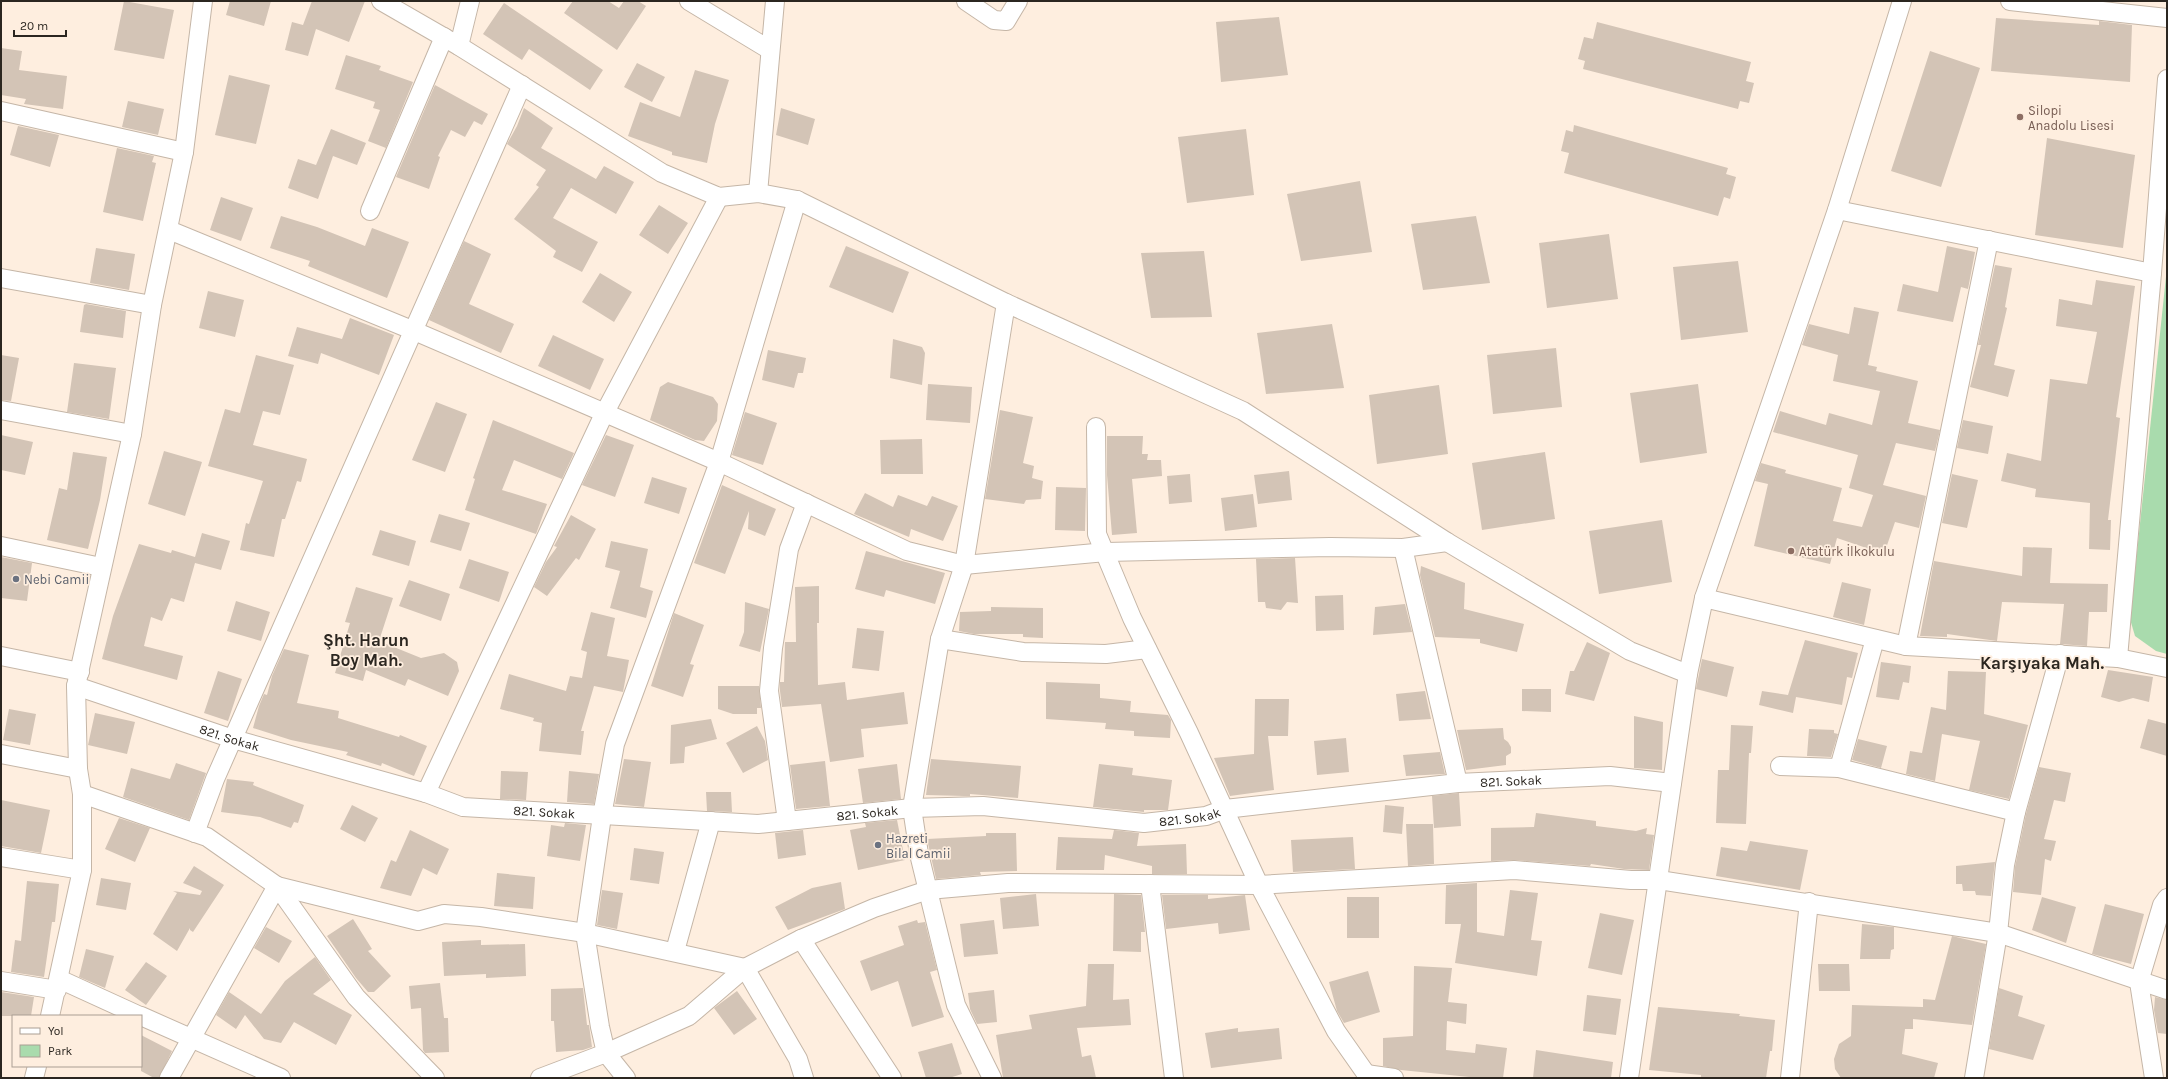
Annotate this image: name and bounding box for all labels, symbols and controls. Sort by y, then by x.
scale bar [14,12,66,38]
text: 20 m [20,19,48,33]
place label: Silopi Anadolu Lisesi [2028,103,2114,133]
marker: Silopi Anadolu Lisesi [2015,112,2025,122]
place label: Atatürk İlkokulu [1799,544,1895,559]
marker: Atatürk İlkokulu [1786,546,1796,556]
place label: Nebi Camii [24,572,89,587]
marker: Nebi Camii [11,574,21,584]
district label: Şht. Harun Boy Mah. [323,630,409,670]
district label: Karşıyaka Mah. [1980,653,2104,673]
street label: 821. Sokak [198,721,261,754]
street label: 821. Sokak [1480,772,1542,789]
street label: 821. Sokak [513,802,576,821]
street label: 821. Sokak [836,802,899,823]
street label: 821. Sokak [1158,804,1222,829]
place label: Hazreti Bilal Camii [886,831,951,861]
marker: Hazreti Bilal Camii [873,840,883,850]
legend [12,1015,142,1067]
text: Yol [48,1024,64,1038]
text: Park [48,1044,73,1058]

